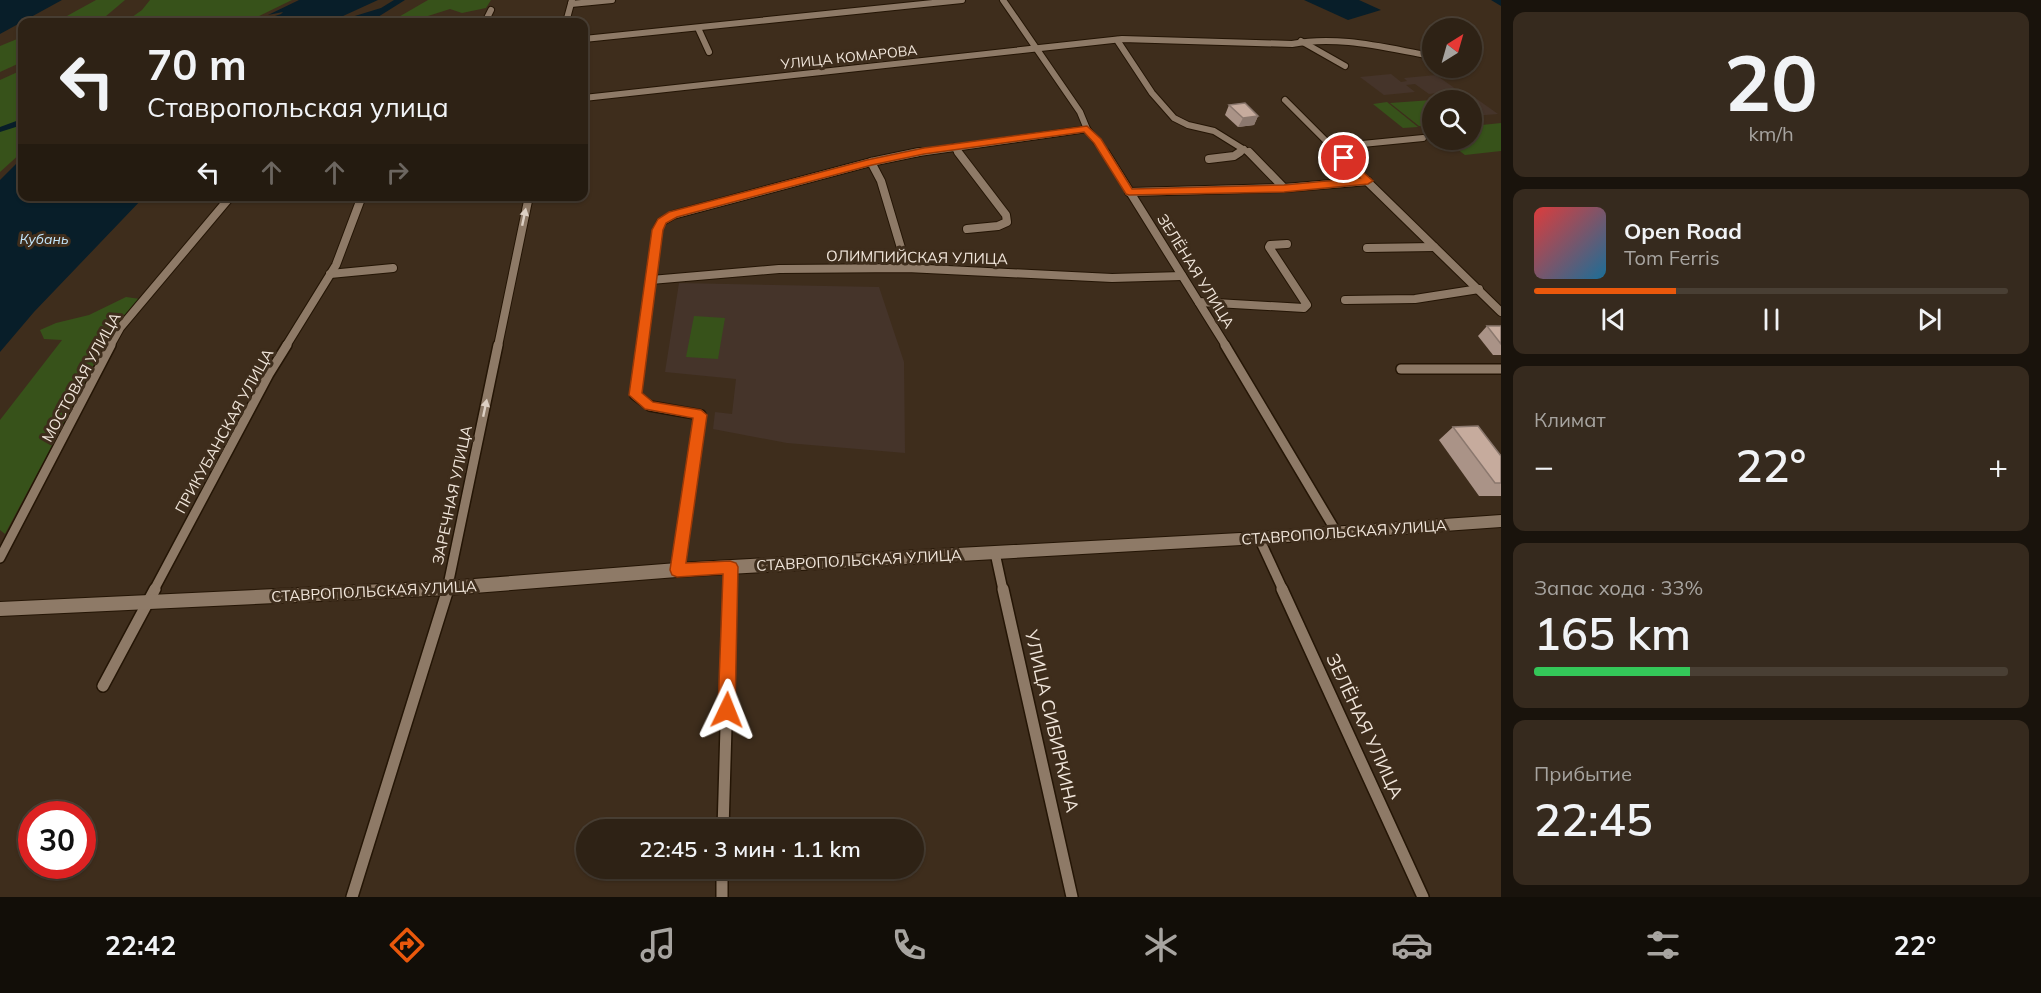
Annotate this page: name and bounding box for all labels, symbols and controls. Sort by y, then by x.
north arrow [1422,18,1482,78]
map controls [1422,18,1482,150]
text: 20 [1724,33,1818,131]
text: 70 m [147,38,247,91]
street label: УЛИЦА КОМАРОВА [779,41,919,73]
icon: left [48,42,126,120]
text: Ставропольская улица [147,90,449,124]
button: search [1422,90,1482,150]
text: km/h [1748,121,1794,146]
pin [1318,132,1369,183]
icon: arrive [1327,141,1360,174]
icon: left [192,156,225,189]
icon: ahead [255,156,288,189]
icon: ahead [318,156,351,189]
icon: right [381,156,414,189]
one-way arrow [520,207,530,226]
street label: ЗЕЛЁНАЯ УЛИЦА [1153,210,1239,332]
text: Open Road [1624,217,1742,245]
water label: Кубань [19,230,69,248]
text: Tom Ferris [1624,245,1720,270]
street label: ОЛИМПИЙСКАЯ УЛИЦА [826,246,1008,268]
icon: previous [1597,303,1630,336]
icon: pause [1755,303,1788,336]
icon: next [1913,303,1946,336]
street label: МОСТОВАЯ УЛИЦА [37,309,125,445]
street label: ПРИКУБАНСКАЯ УЛИЦА [171,345,277,517]
one-way arrow [481,398,490,417]
text: Климат [1534,407,1606,432]
street label: ЗАРЕЧНАЯ УЛИЦА [428,424,476,566]
text: 22° [1736,437,1806,493]
text: − [1534,445,1554,486]
text: + [1988,445,2008,486]
street label: СТАВРОПОЛЬСКАЯ УЛИЦА [1241,515,1447,549]
street label: СТАВРОПОЛЬСКАЯ УЛИЦА [756,545,962,575]
text: Запас хода · 33% [1534,575,1703,600]
street label: СТАВРОПОЛЬСКАЯ УЛИЦА [271,576,477,606]
text: 165 km [1534,605,1691,661]
street label: УЛИЦА СИБИРКИНА [1020,626,1084,815]
street label: ЗЕЛЁНАЯ УЛИЦА [1321,650,1409,802]
position arrow [695,678,759,742]
text: Прибытие [1534,761,1632,786]
text: 22:45 [1534,791,1653,847]
speed limit sign: 30 [18,801,96,879]
text: 22:45 · 3 мин · 1.1 km [639,835,861,863]
icon: directions [386,924,428,966]
icon: music [637,924,679,966]
icon: phone [888,924,930,966]
icon: climate [1140,924,1182,966]
icon: car [1391,924,1433,966]
icon: filters [1642,924,1684,966]
text: 22:42 [105,928,176,962]
text: 22° [1894,928,1936,962]

